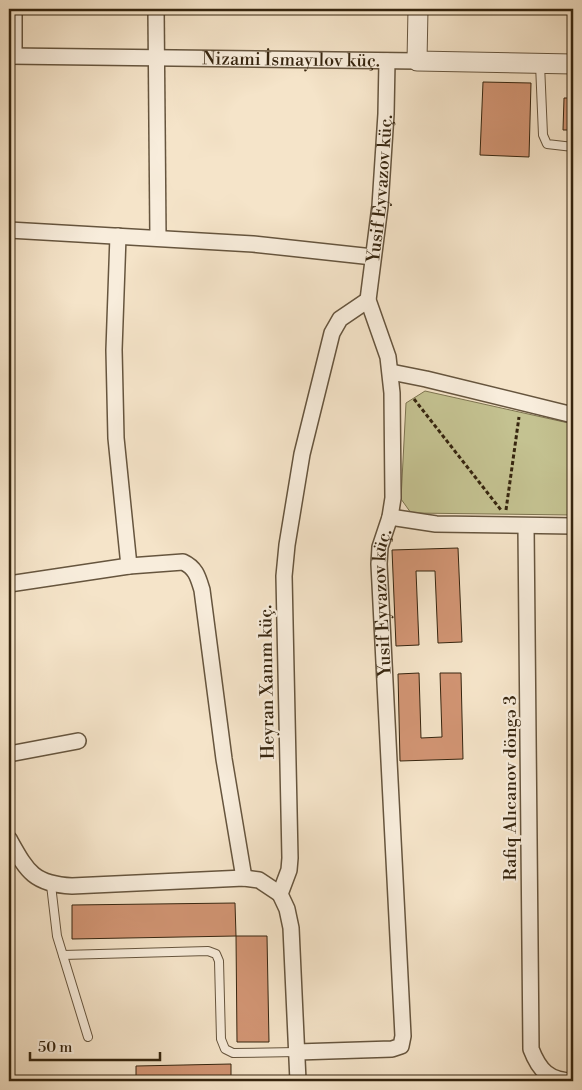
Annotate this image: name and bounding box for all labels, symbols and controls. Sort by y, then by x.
street label: Nizami İsmayılov küç. [202,47,380,72]
street label: Yusif Eyvazov küç. [361,114,397,265]
street label: Yusif Eyvazov küç. [367,525,397,678]
street label: Heyran Xanım küç. [254,604,280,760]
street label: Rafiq Alıcanov döngə 3 [499,695,522,881]
scale bar [30,1030,160,1062]
text: 50 m [38,1038,72,1057]

